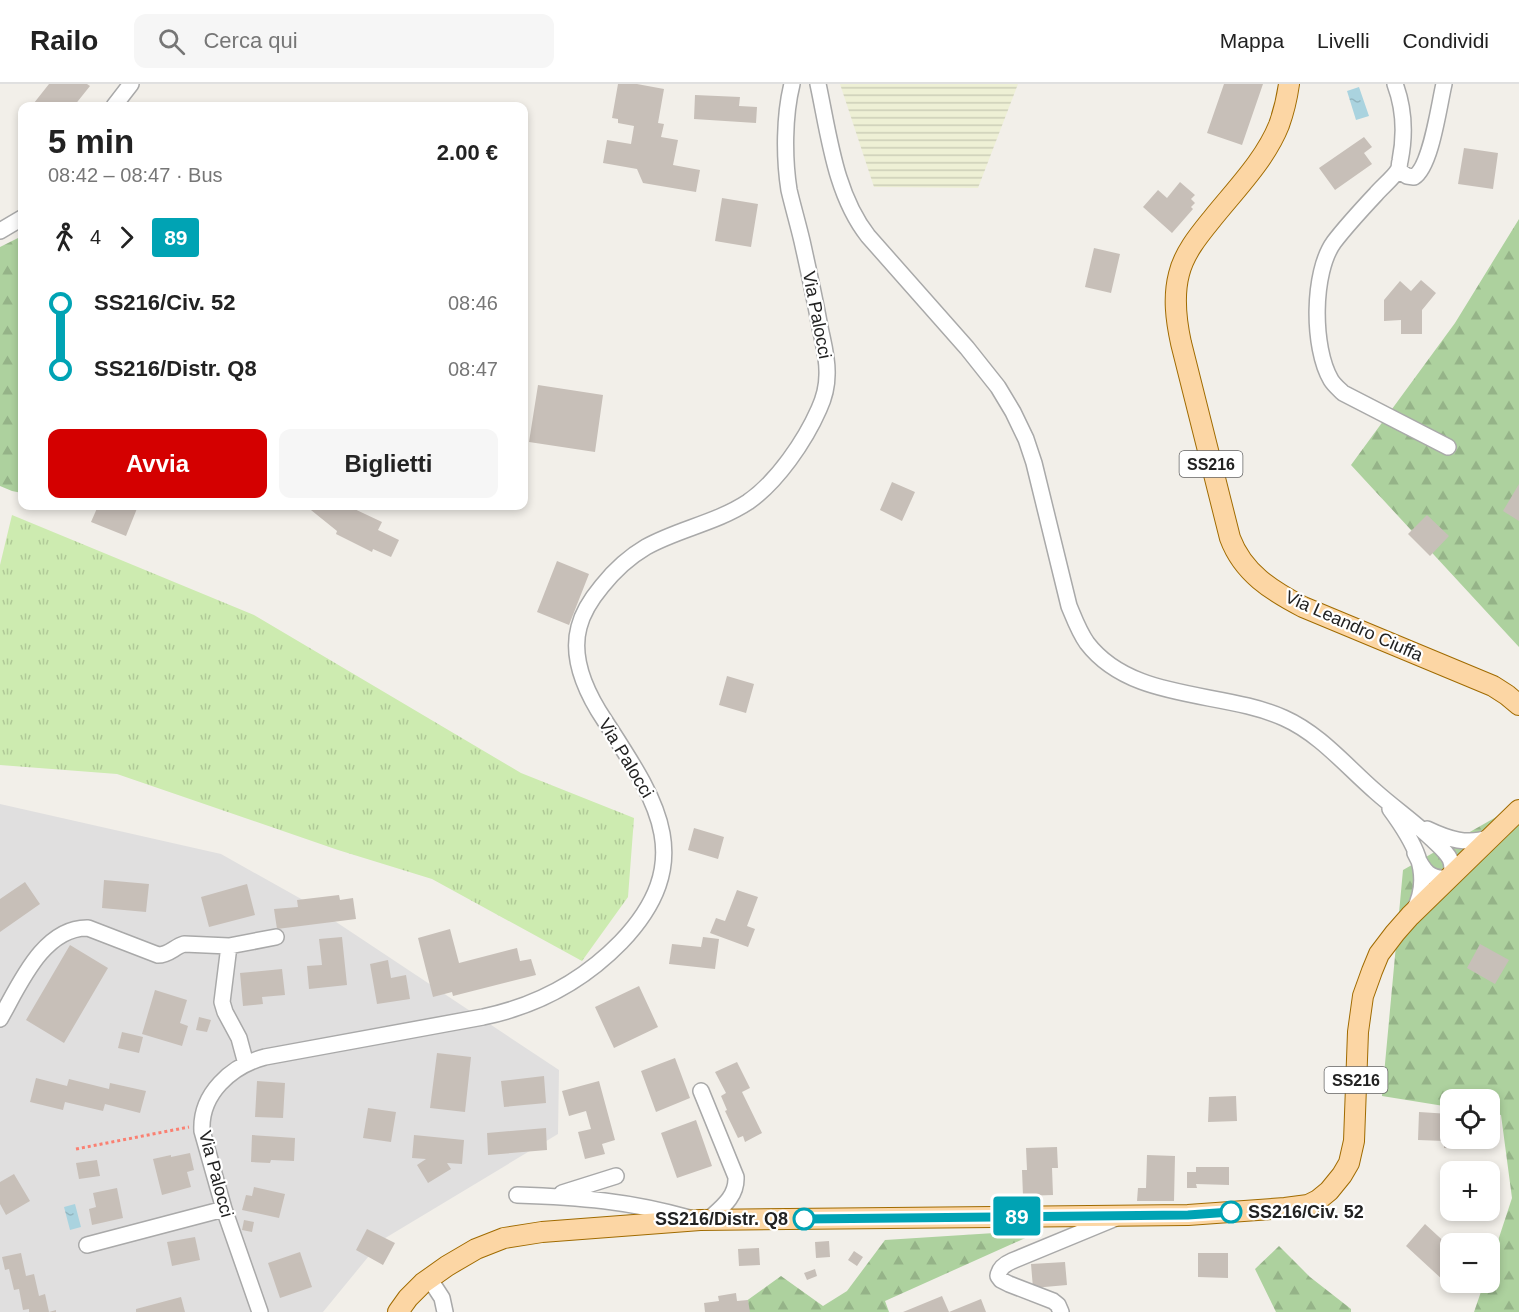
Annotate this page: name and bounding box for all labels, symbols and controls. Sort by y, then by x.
search box [134,14,554,68]
text: Railo [30,25,98,56]
icon: search [155,25,188,58]
text: Cerca qui [203,28,298,53]
text: Mappa [1220,29,1284,52]
text: Livelli [1317,29,1370,52]
text: Condividi [1403,29,1489,52]
text: 5 min [48,123,134,160]
text: 2.00 € [437,140,498,165]
text: 08:42 – 08:47 · Bus [48,164,223,186]
icon: walk [48,221,81,254]
icon: forward [110,221,143,254]
text: 4 [90,226,101,248]
text: 89 [164,226,187,249]
street label: Via Palocci [799,270,835,360]
text: SS216/Civ. 52 [94,290,235,315]
text: 08:46 [448,292,498,314]
text: SS216/Distr. Q8 [94,356,257,381]
text: 08:47 [448,358,498,380]
button: Avvia [48,429,267,498]
button: Biglietti [279,429,498,498]
road number: SS216 [1180,451,1242,477]
street label: Via Leandro Ciuffa [1282,587,1427,666]
street label: Via Palocci [595,715,657,801]
road number: SS216 [1324,1067,1388,1093]
map controls [1440,1089,1500,1293]
button: locate [1440,1089,1500,1149]
street label: Via Palocci [195,1129,237,1219]
button: + [1440,1161,1500,1221]
line badge: 89 [990,1196,1044,1236]
marker: SS216/Civ. 52 [1220,1201,1242,1223]
place label: SS216/Civ. 52 [1248,1202,1364,1222]
text: 89 [1005,1205,1029,1228]
marker: SS216/Distr. Q8 [793,1208,815,1230]
place label: SS216/Distr. Q8 [655,1209,788,1229]
button: − [1440,1233,1500,1293]

